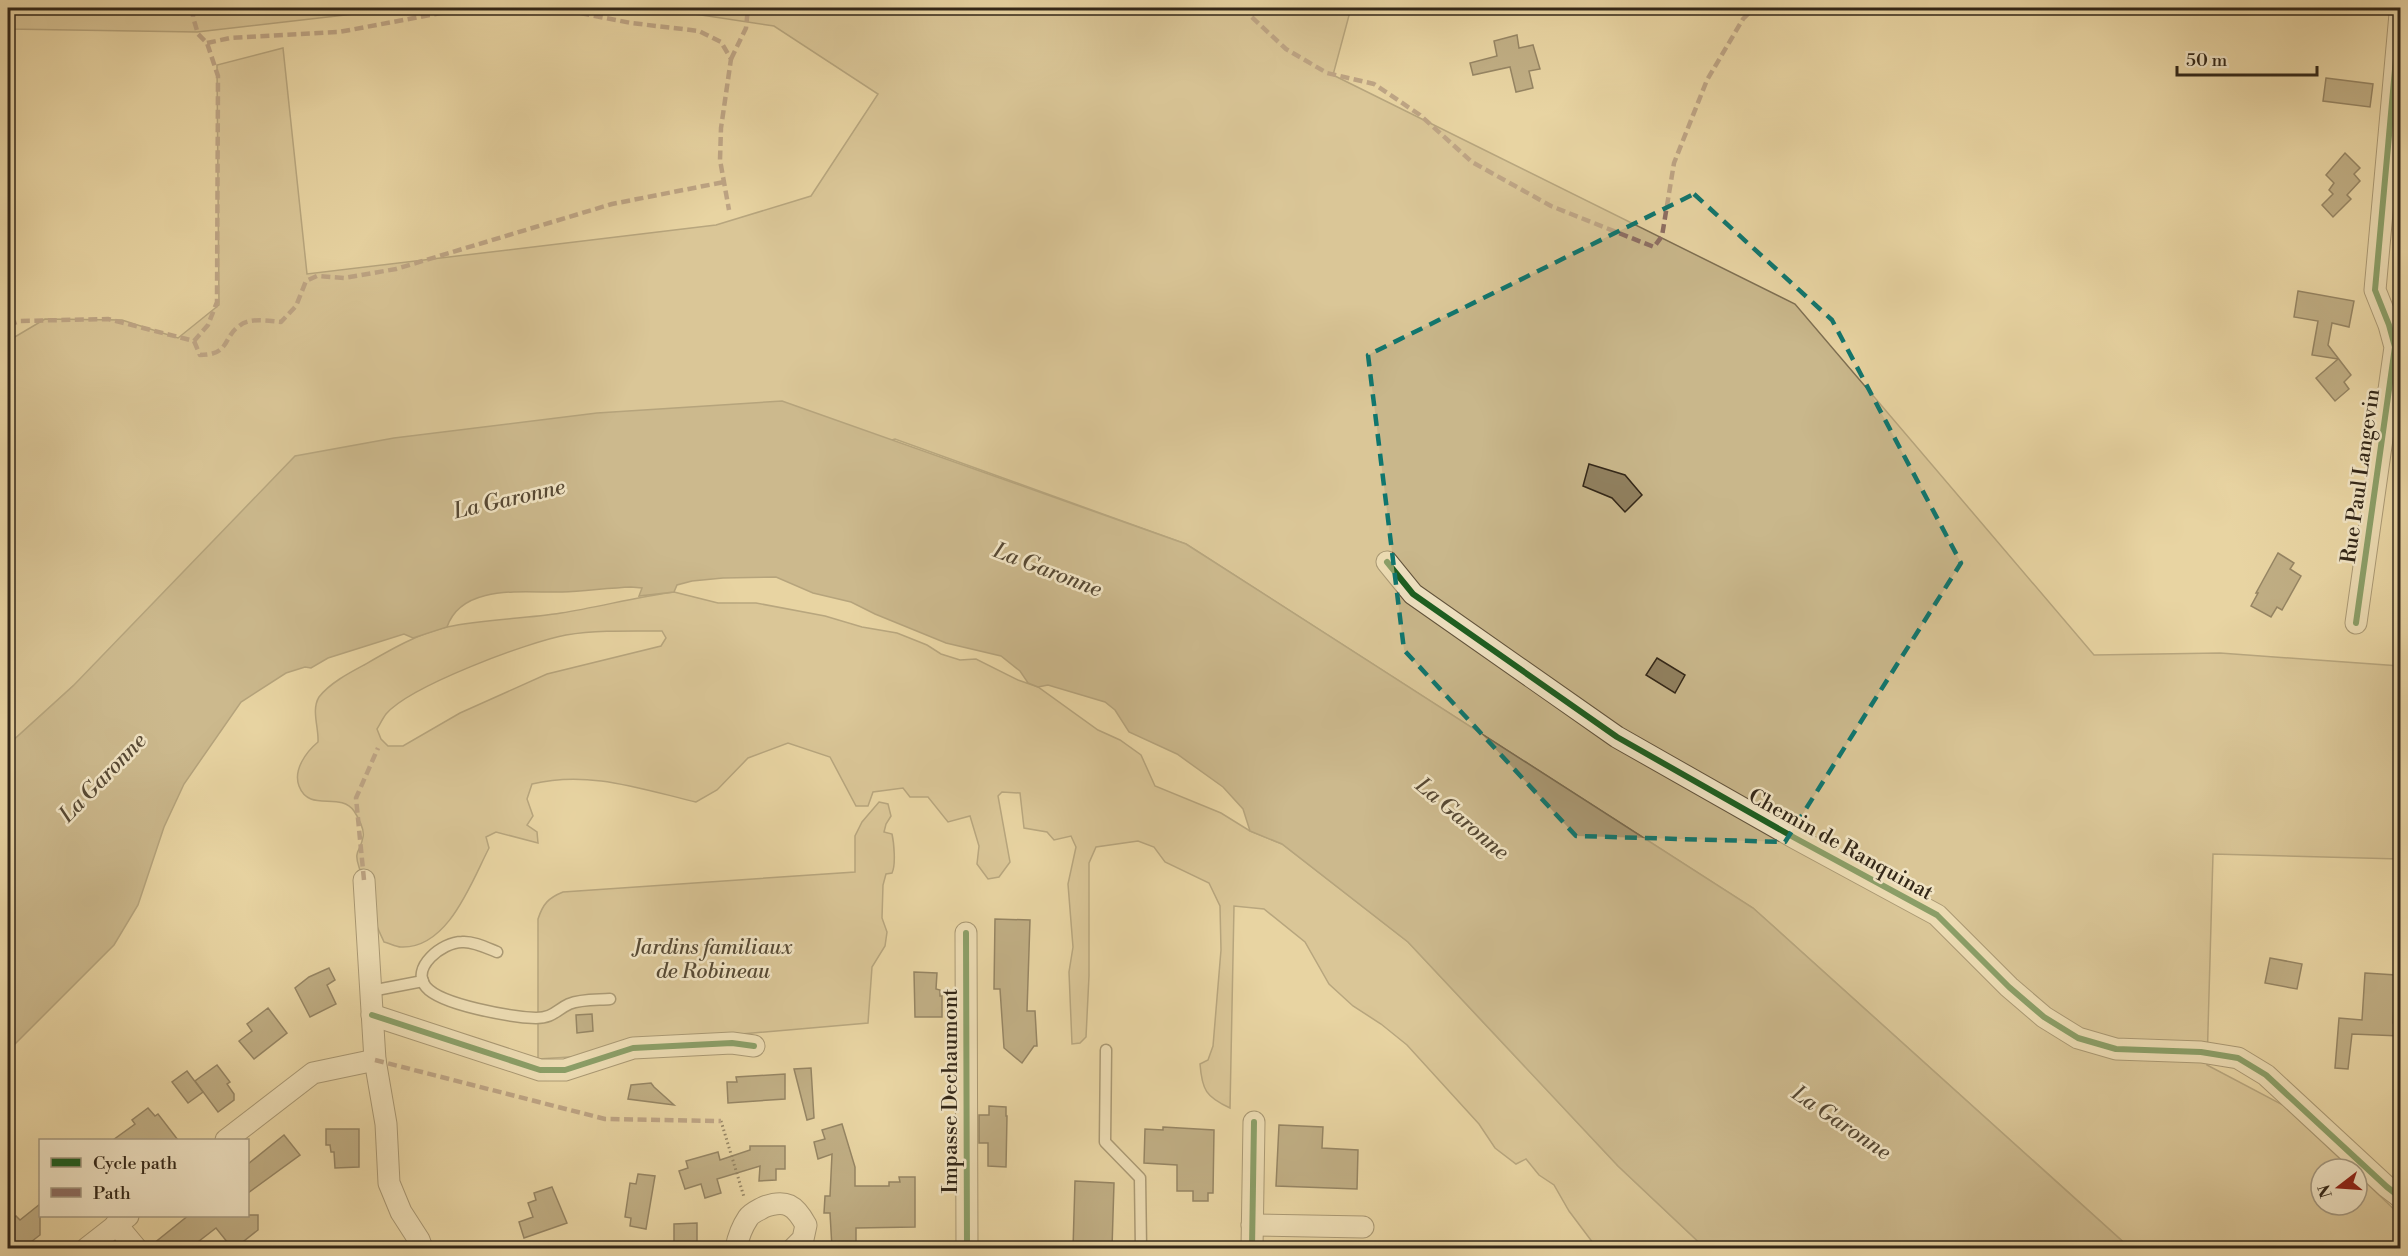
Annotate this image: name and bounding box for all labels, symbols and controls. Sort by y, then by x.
scale bar [2177,39,2316,77]
text: 50 m [2186,49,2228,72]
street label: Rue Paul Langevin [2336,387,2386,565]
water label: La Garonne [450,474,568,526]
water label: La Garonne [989,537,1105,603]
water label: La Garonne [53,728,152,829]
water label: La Garonne [1409,772,1514,866]
street label: Chemin de Ranquinat [1744,783,1938,907]
park label: Jardins familiaux de Robineau [631,935,793,985]
street label: Impasse Dechaumont [938,988,964,1193]
water label: La Garonne [1786,1080,1896,1166]
legend [39,1139,249,1217]
text: Cycle path [93,1152,177,1175]
north arrow [2309,1157,2369,1217]
text: Path [93,1182,131,1205]
text: N [2314,1182,2337,1200]

